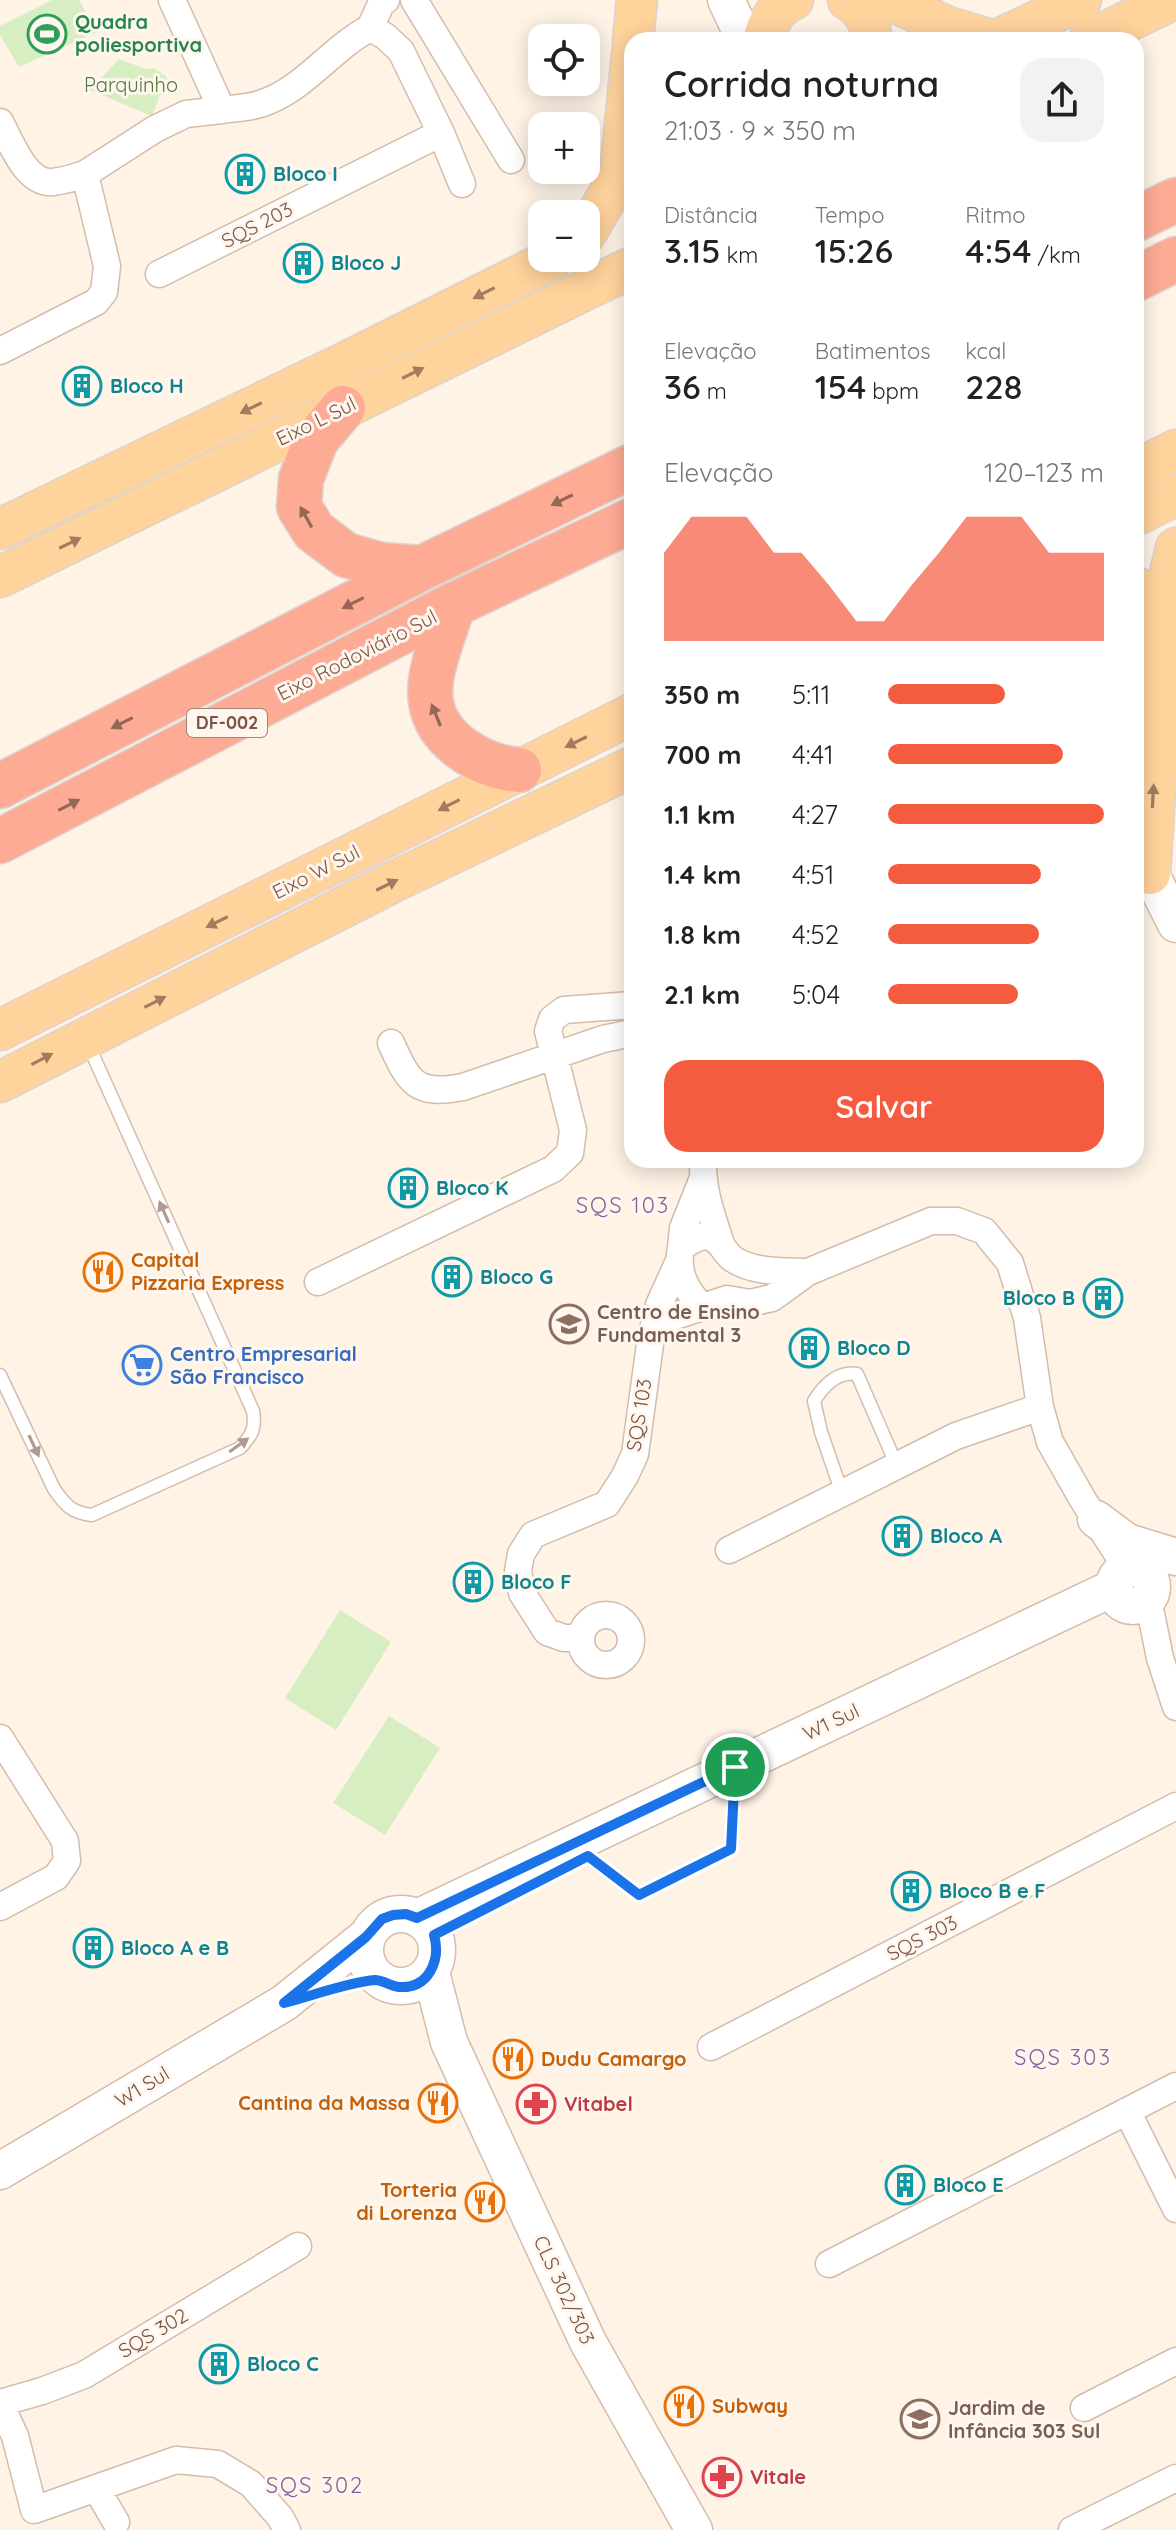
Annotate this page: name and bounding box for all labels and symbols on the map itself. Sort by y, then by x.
place label: Quadra poliesportiva [75,9,202,57]
sports icon: Quadra poliesportiva [26,13,68,55]
park label: Parquinho [84,72,178,97]
building icon: Bloco I [224,153,266,195]
place label: Bloco I [273,161,338,186]
street label: SQS 203 [217,196,297,253]
building icon: Bloco J [282,242,324,284]
place label: Bloco J [331,250,401,275]
one-way arrow [473,286,496,300]
building icon: Bloco H [61,365,103,407]
one-way arrow [401,367,424,380]
place label: Bloco H [110,373,184,398]
street label: Eixo L Sul [272,390,360,451]
one-way arrow [240,401,263,415]
one-way arrow [550,493,573,507]
one-way arrow [299,506,313,528]
one-way arrow [59,536,82,549]
one-way arrow [342,596,364,610]
street label: Eixo Rodoviário Sul [273,604,441,706]
one-way arrow [429,703,442,727]
road number: DF-002 [187,709,267,737]
one-way arrow [111,716,134,729]
one-way arrow [564,735,587,749]
one-way arrow [1147,783,1160,808]
one-way arrow [58,798,81,812]
one-way arrow [438,799,461,812]
street label: Eixo W Sul [268,839,364,904]
one-way arrow [375,878,398,892]
one-way arrow [206,915,229,929]
one-way arrow [143,995,166,1008]
one-way arrow [31,1053,54,1066]
building icon: Bloco K [387,1167,429,1209]
place label: Bloco K [436,1175,508,1200]
district label: SQS 103 [576,1191,670,1219]
one-way arrow [157,1200,171,1224]
place label: Capital Pizzaria Express [131,1247,284,1295]
restaurant icon: Capital Pizzaria Express [82,1251,124,1293]
building icon: Bloco G [431,1256,473,1298]
place label: Bloco G [480,1264,553,1289]
building icon: Bloco B [1082,1277,1124,1319]
place label: Bloco B [1003,1285,1075,1310]
place label: Centro de Ensino Fundamental 3 [597,1299,760,1347]
school or university icon: Centro de Ensino Fundamental 3 [548,1303,590,1345]
building icon: Bloco D [788,1327,830,1369]
place label: Bloco D [837,1335,911,1360]
place label: Centro Empresarial São Francisco [170,1341,357,1389]
supermarket icon: Centro Empresarial São Francisco [121,1344,163,1386]
street label: SQS 103 [620,1377,657,1453]
one-way arrow [27,1434,41,1457]
one-way arrow [228,1437,250,1453]
building icon: Bloco A [881,1515,923,1557]
place label: Bloco A [930,1523,1002,1548]
building icon: Bloco F [452,1561,494,1603]
place label: Bloco F [501,1569,571,1594]
street label: W1 Sul [799,1698,863,1745]
pin [701,1733,769,1801]
building icon: Bloco B e F [890,1870,932,1912]
place label: Bloco B e F [939,1878,1046,1903]
street label: SQS 303 [882,1909,961,1966]
building icon: Bloco A e B [72,1927,114,1969]
place label: Bloco A e B [121,1935,229,1960]
restaurant icon: Dudu Camargo [492,2038,534,2080]
district label: SQS 303 [1014,2043,1112,2071]
place label: Dudu Camargo [541,2046,687,2071]
street label: W1 Sul [110,2061,174,2113]
restaurant icon: Cantina da Massa [417,2082,459,2124]
pharmacy icon: Vitabel [515,2083,557,2125]
place label: Cantina da Massa [238,2090,410,2115]
place label: Vitabel [564,2091,633,2116]
building icon: Bloco E [884,2164,926,2206]
place label: Bloco E [933,2172,1004,2197]
place label: Torteria di Lorenza [356,2177,457,2225]
restaurant icon: Torteria di Lorenza [464,2181,506,2223]
street label: CLS 302/303 [528,2231,601,2348]
street label: SQS 302 [113,2302,192,2363]
building icon: Bloco C [198,2343,240,2385]
place label: Bloco C [247,2351,319,2376]
restaurant icon: Subway [663,2385,705,2427]
place label: Subway [712,2393,788,2418]
place label: Jardim de Infância 303 Sul [948,2395,1100,2443]
school or university icon: Jardim de Infância 303 Sul [899,2398,941,2440]
pharmacy icon: Vitale [701,2456,743,2498]
place label: Vitale [750,2464,806,2489]
district label: SQS 302 [266,2471,364,2499]

